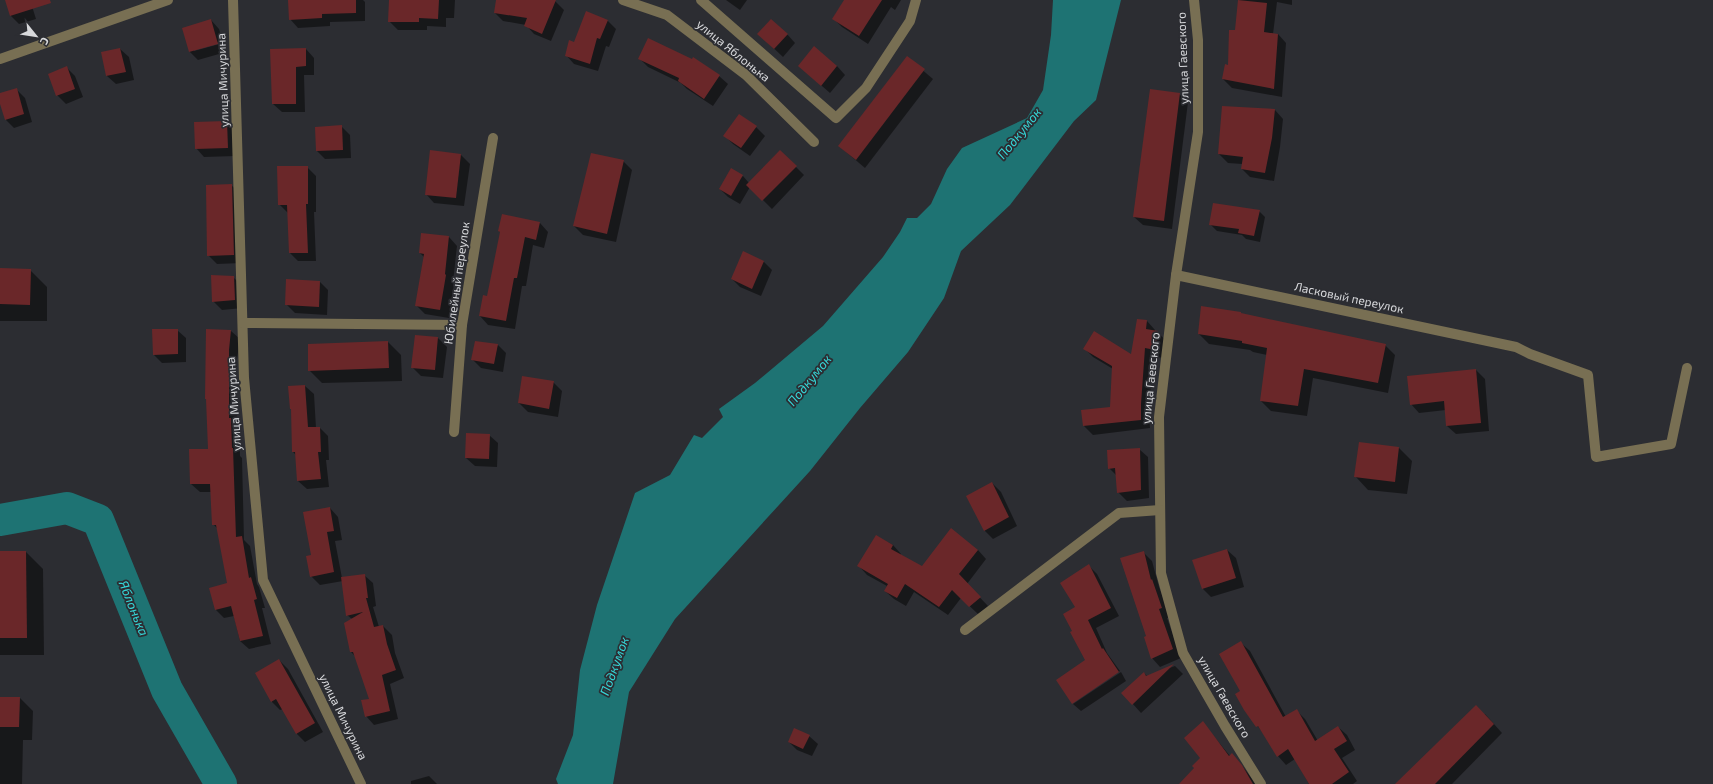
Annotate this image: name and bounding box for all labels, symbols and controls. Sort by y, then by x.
street label: улица Гаевского [1173,12,1192,104]
north arrow [16,16,56,56]
street label: улица Яблонька [694,16,773,85]
street label: улица Мичурина [213,33,232,127]
text: С [38,35,52,48]
water label: Подкумок [993,104,1045,162]
street label: Юбилейный переулок [440,220,473,345]
street label: Ласковый переулок [1293,279,1406,317]
street label: улица Гаевского [1138,331,1163,425]
water label: Подкумок [783,351,835,409]
street label: улица Мичурина [223,357,244,452]
water label: Яблонька [116,578,152,638]
water label: Подкумок [596,634,632,698]
street label: улица Гаевского [1195,653,1254,741]
street label: улица Мичурина [316,671,371,762]

